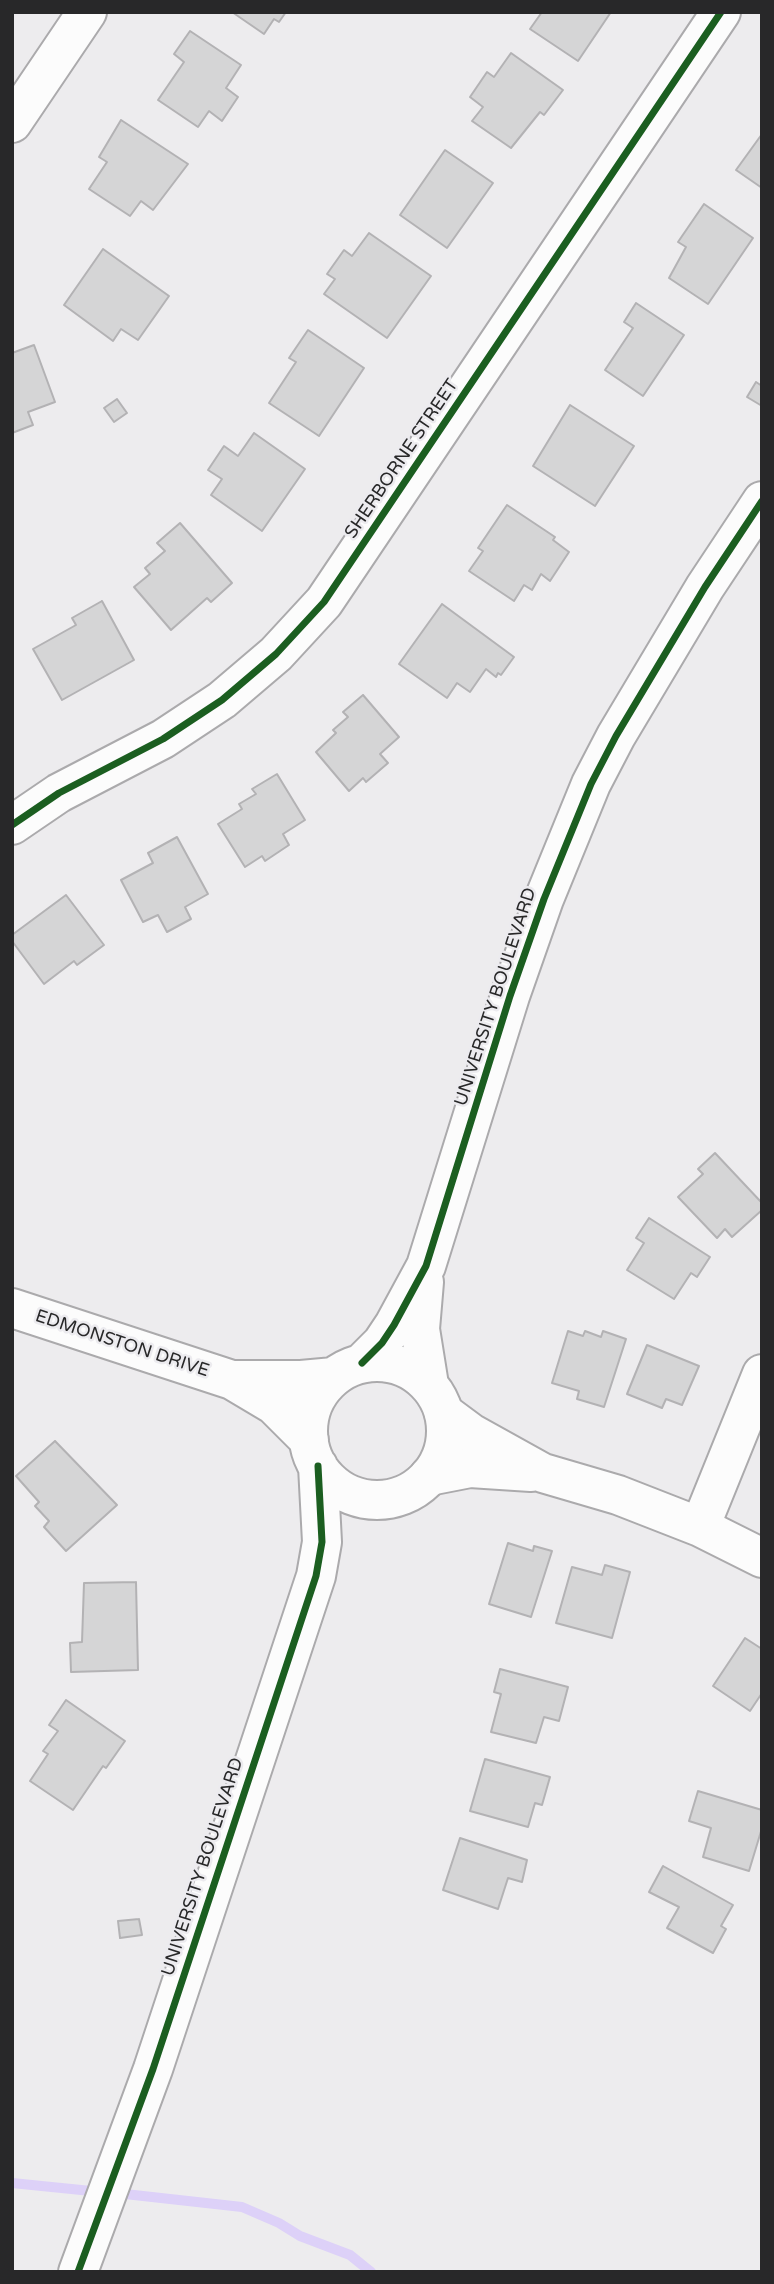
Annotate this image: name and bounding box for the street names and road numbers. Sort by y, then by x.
street label: SHERBORNE STREET [341,375,463,543]
street label: UNIVERSITY BOULEVARD [450,885,542,1109]
street label: EDMONSTON DRIVE [32,1306,212,1382]
street label: UNIVERSITY BOULEVARD [157,1755,249,1979]

